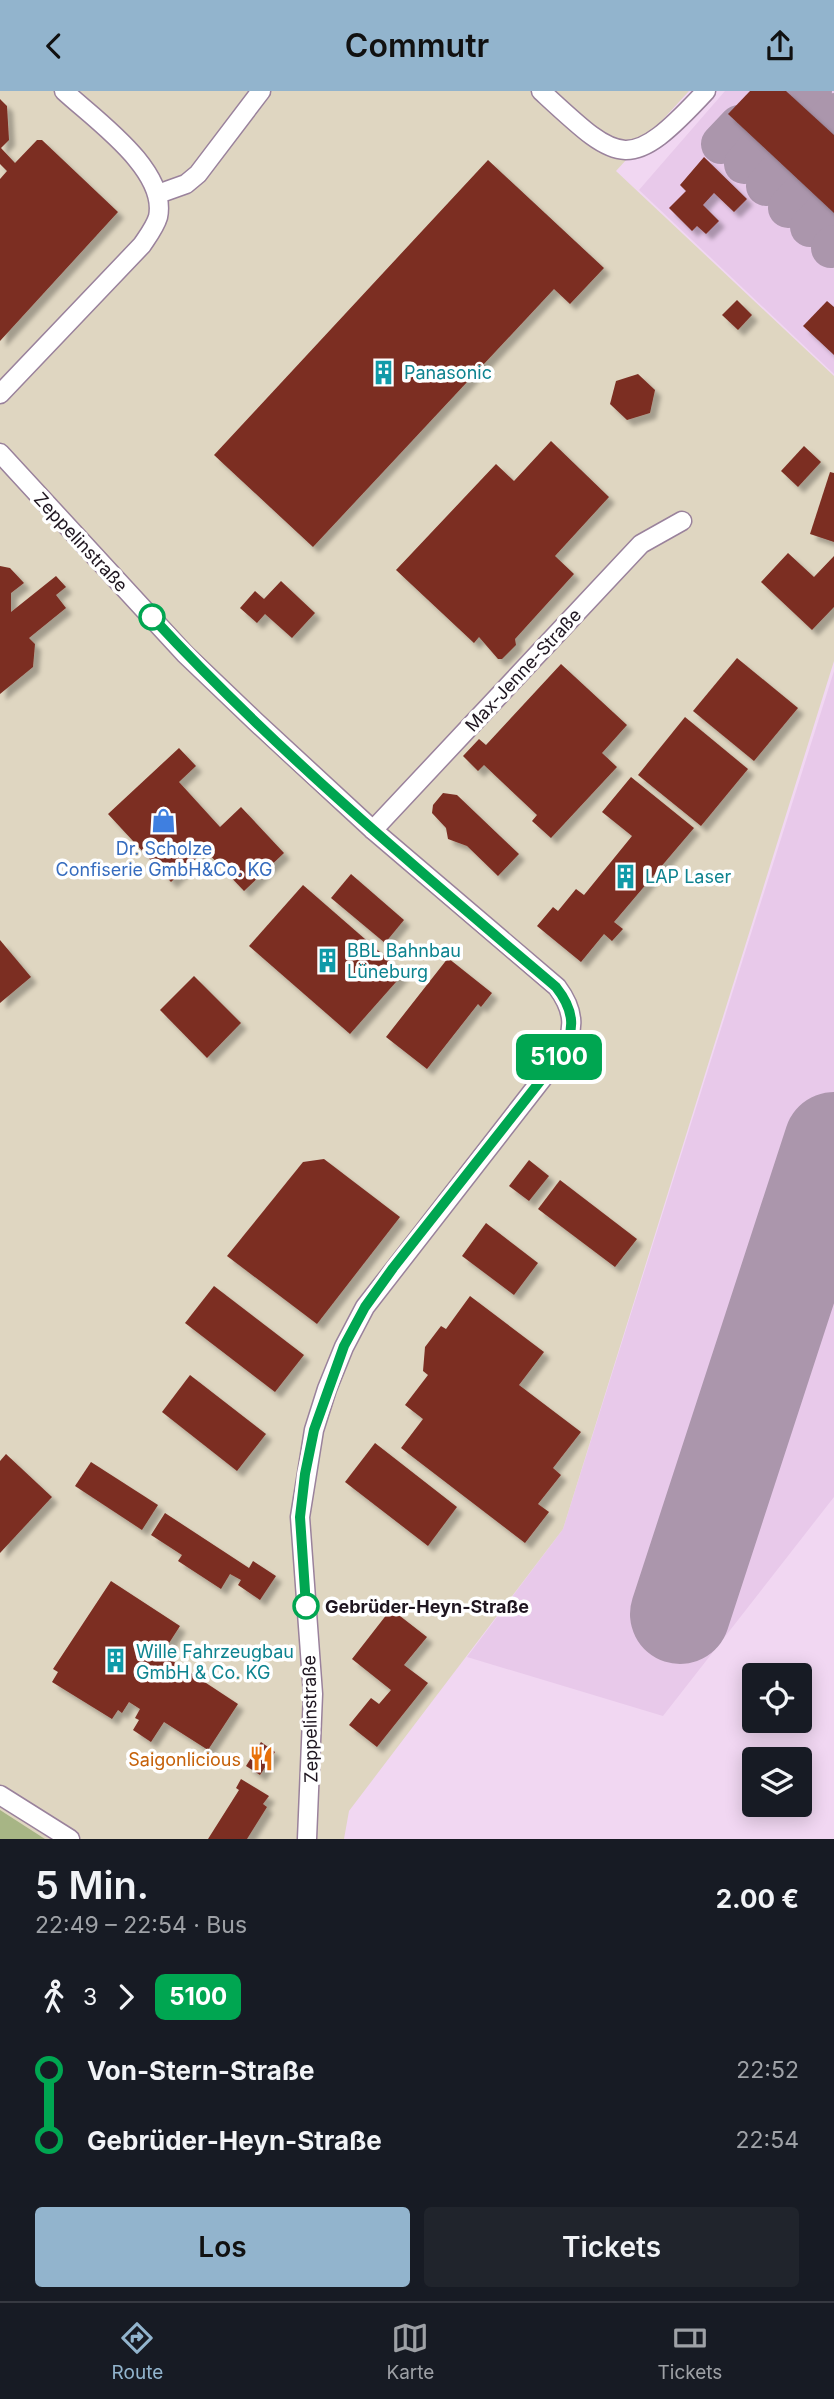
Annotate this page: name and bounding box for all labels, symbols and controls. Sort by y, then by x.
text: Commutr [345,26,489,65]
icon: back [35,27,73,65]
icon: share [761,27,799,65]
building icon: Panasonic [370,358,398,386]
place label: Panasonic [404,362,492,383]
street label: Zeppelinstraße [30,488,132,596]
unlabelled marker [139,604,165,630]
street label: Max-Jenne-Straße [461,604,585,736]
shop icon: Dr. Scholze Confiserie GmbH&Co. KG [150,807,178,835]
place label: Dr. Scholze Confiserie GmbH&Co. KG [56,838,272,880]
building icon: LAP Laser [611,862,639,890]
place label: LAP Laser [645,866,731,887]
place label: BBL Bahnbau Lüneburg [347,940,461,982]
building icon: BBL Bahnbau Lüneburg [313,946,341,974]
line badge: 5100 [510,1034,608,1080]
text: 5100 [530,1042,588,1071]
marker: Gebrüder-Heyn-Straße [293,1593,319,1619]
place label: Gebrüder-Heyn-Straße [325,1596,529,1617]
place label: Wille Fahrzeugbau GmbH & Co. KG [136,1641,294,1683]
building icon: Wille Fahrzeugbau GmbH & Co. KG [102,1647,130,1675]
street label: Zeppelinstraße [298,1655,322,1783]
map controls [742,1663,812,1817]
button: locate [742,1663,812,1733]
restaurant icon: Saigonlicious [247,1745,275,1773]
button: layers [742,1747,812,1817]
place label: Saigonlicious [128,1749,241,1770]
text: 5 Min. [35,1862,149,1908]
text: 2.00 € [716,1883,799,1914]
text: 22:49 – 22:54 · Bus [35,1911,247,1939]
icon: walk [35,1978,73,2016]
icon: forward [107,1978,145,2016]
text: 5100 [169,1982,227,2011]
text: 3 [83,1983,97,2011]
text: Von-Stern-Straße [87,2055,314,2086]
text: 22:52 [736,2056,799,2084]
text: Gebrüder-Heyn-Straße [87,2125,382,2156]
text: 22:54 [735,2126,799,2154]
button: Los [35,2207,410,2287]
button: Tickets [424,2207,799,2287]
tab: Route [112,2319,163,2384]
tab: Karte [386,2319,434,2384]
tab: Tickets [658,2319,722,2384]

